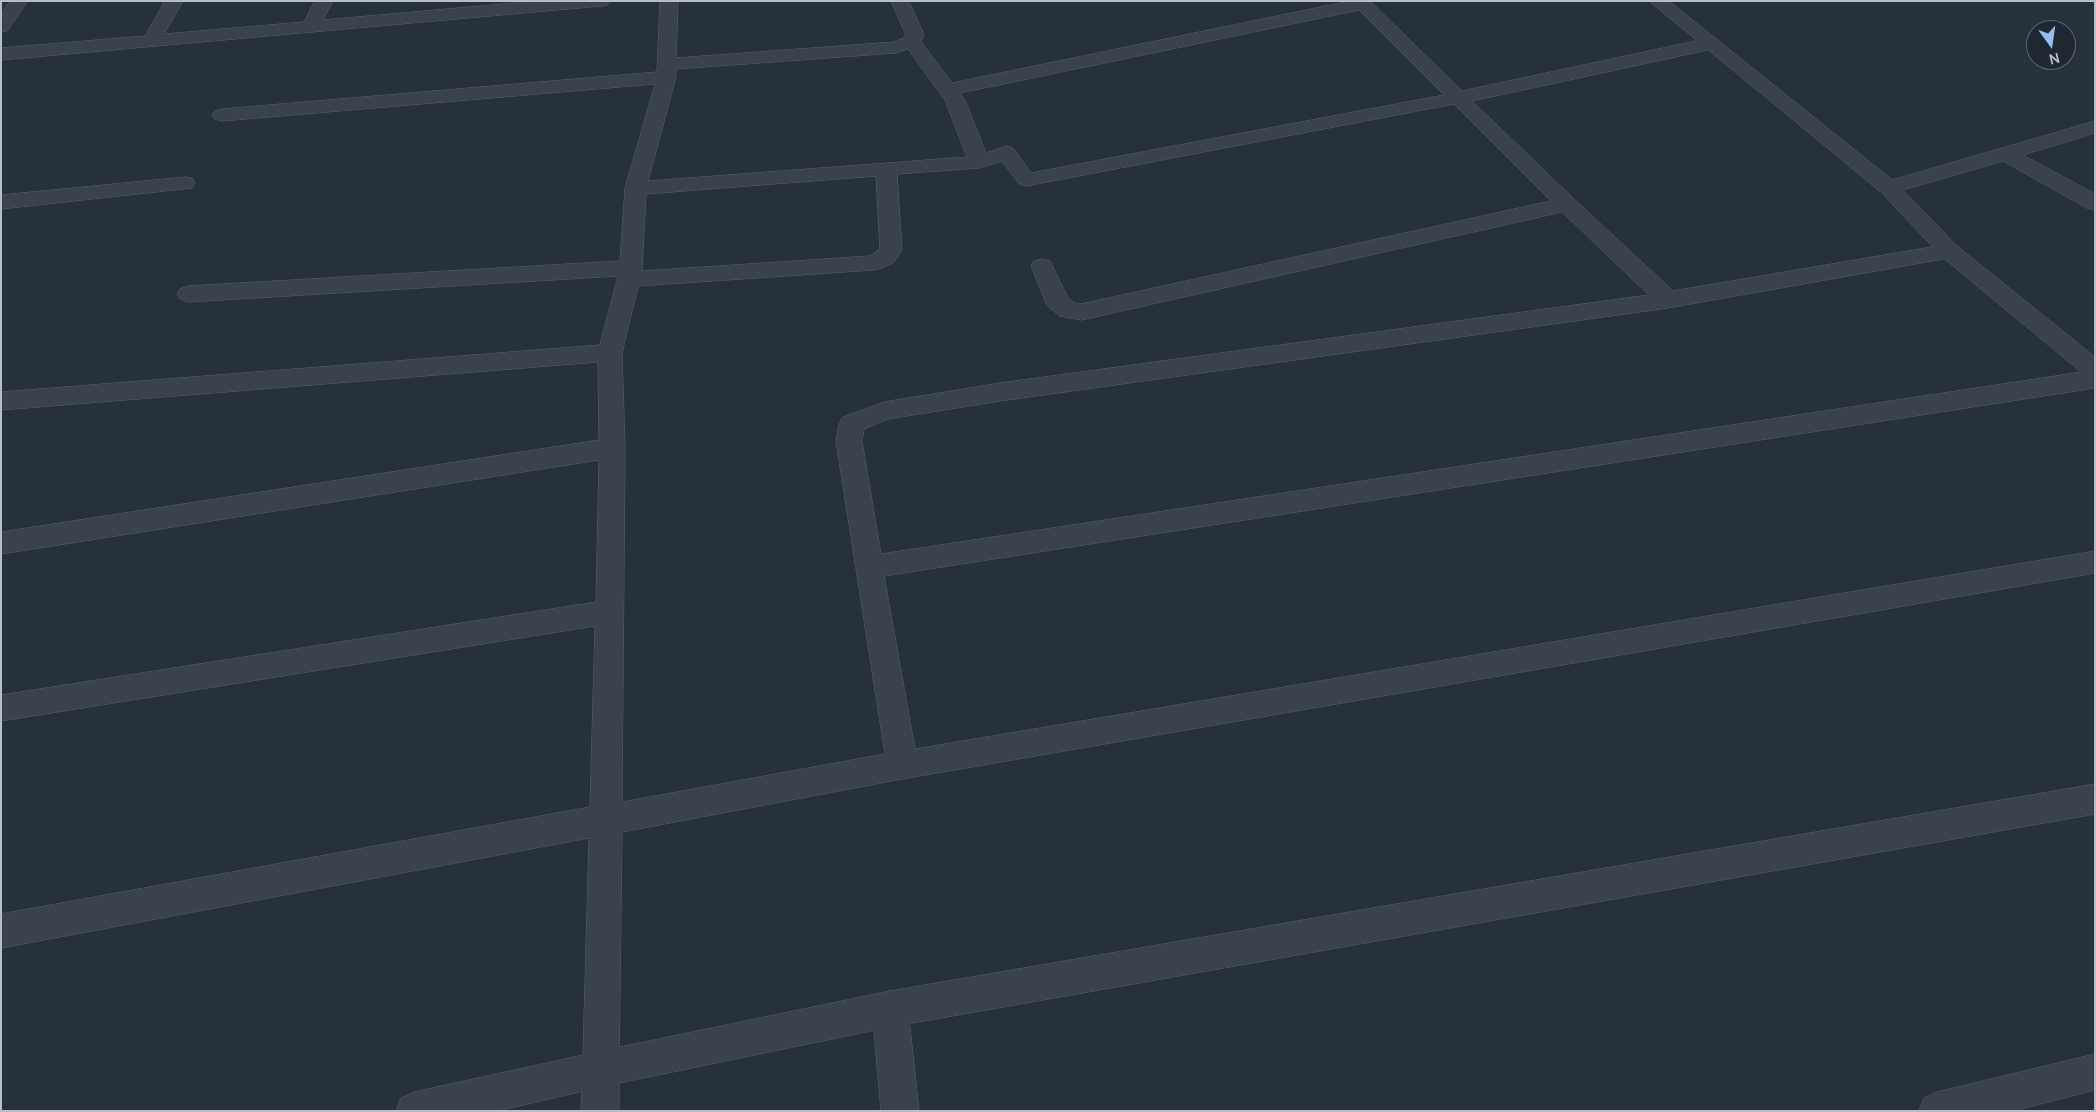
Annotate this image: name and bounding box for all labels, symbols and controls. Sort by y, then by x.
north arrow [2026,20,2076,70]
text: N [2047,49,2062,70]

